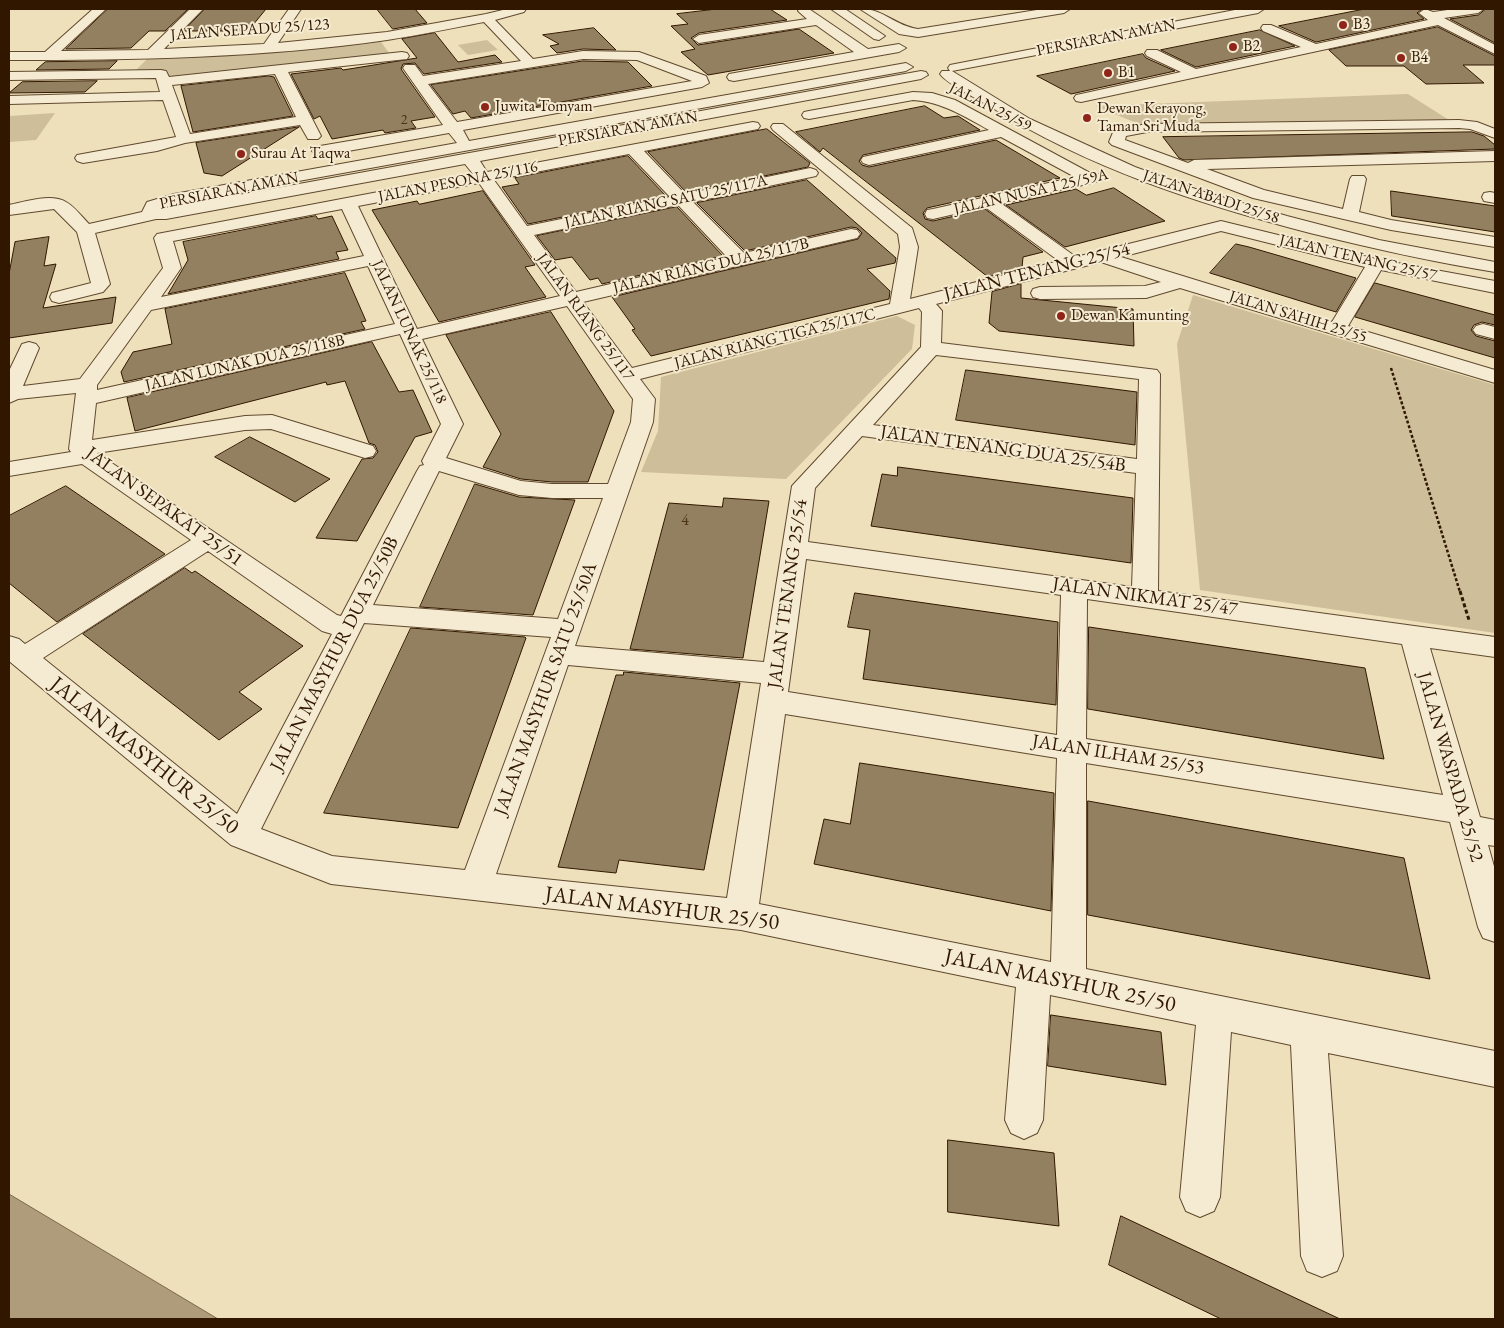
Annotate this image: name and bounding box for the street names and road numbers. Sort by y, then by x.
street label: JALAN SEPADU 25/123 [170,15,330,45]
street label: PERSIARAN AMAN [1035,15,1177,61]
street label: JALAN 25/59 [946,78,1034,136]
street label: PERSIARAN AMAN [557,107,699,151]
street label: JALAN PESONA 25/116 [377,157,539,207]
street label: JALAN NUSA 1 25/59A [952,165,1110,219]
street label: JALAN ABADI 25/58 [1140,166,1282,228]
street label: PERSIARAN AMAN [158,168,300,214]
street label: JALAN RIANG SATU 25/117A [563,171,769,233]
street label: JALAN TENANG 25/57 [1277,231,1439,285]
street label: JALAN RIANG DUA 25/117B [611,234,811,298]
street label: JALAN TENANG 25/54 [942,238,1132,306]
street label: JALAN RIANG 25/117 [532,249,638,385]
street label: JALAN LUNAK 25/118 [367,257,451,407]
street label: JALAN SAHIH 25/55 [1227,287,1369,347]
street label: JALAN RIANG TIGA 25/117C [672,305,878,373]
street label: JALAN LUNAK DUA 25/118B [143,331,347,395]
street label: JALAN TENANG DUA 25/54B [879,420,1127,478]
street label: JALAN SEPAKAT 25/51 [81,442,247,572]
street label: JALAN TENANG 25/54 [763,498,813,690]
street label: JALAN MASYHUR DUA 25/50B [266,533,404,775]
street label: JALAN MASYHUR SATU 25/50A [490,559,602,819]
street label: JALAN NIKMAT 25/47 [1051,573,1239,621]
street label: JALAN WASPADA 25/52 [1412,670,1488,864]
street label: JALAN MASYHUR 25/50 [44,672,244,840]
street label: JALAN ILHAM 25/53 [1030,730,1206,780]
street label: JALAN MASYHUR 25/50 [543,882,781,936]
street label: JALAN MASYHUR 25/50 [942,944,1178,1018]

